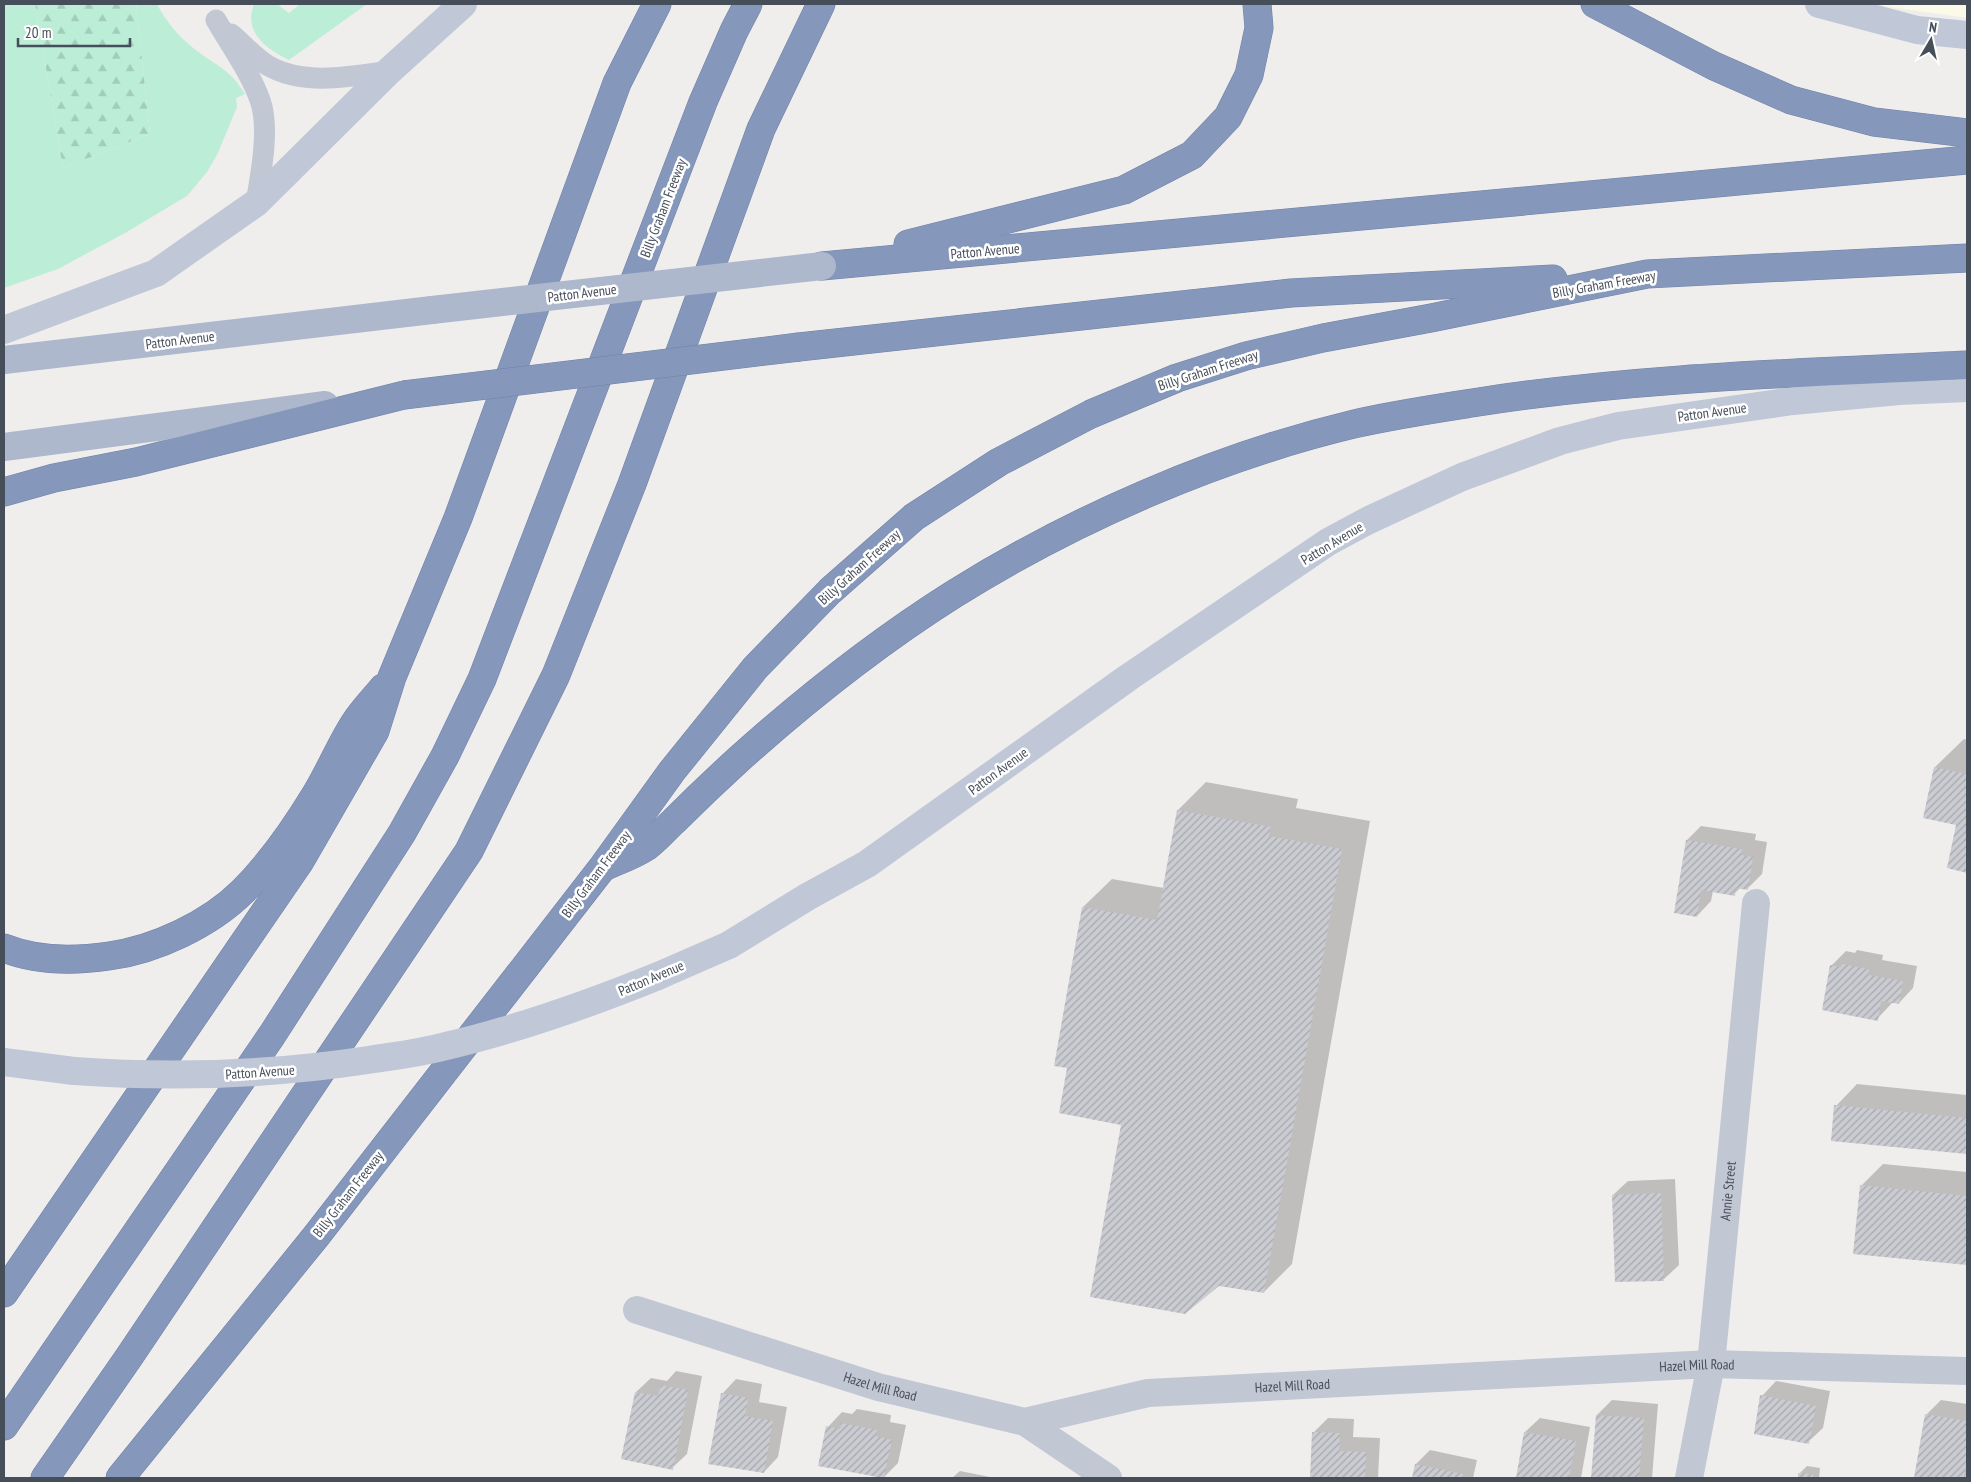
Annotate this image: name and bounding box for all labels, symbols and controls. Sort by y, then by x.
scale bar [18,15,130,47]
north arrow [1906,15,1956,65]
text: N [1928,18,1938,37]
text: 20 m [25,23,51,42]
street label: Billy Graham Freeway [636,155,690,260]
street label: Patton Avenue [950,239,1021,263]
street label: Billy Graham Freeway [1551,266,1658,302]
street label: Patton Avenue [546,280,618,306]
street label: Patton Avenue [144,327,216,353]
street label: Billy Graham Freeway [1156,345,1261,395]
street label: Patton Avenue [1676,398,1748,426]
street label: Patton Avenue [1298,517,1367,569]
street label: Billy Graham Freeway [814,525,904,609]
street label: Patton Avenue [965,743,1031,799]
street label: Billy Graham Freeway [557,826,635,921]
street label: Patton Avenue [616,956,687,1000]
street label: Patton Avenue [225,1061,295,1083]
street label: Billy Graham Freeway [309,1147,388,1241]
street label: Annie Street [1716,1160,1740,1222]
street label: Hazel Mill Road [1659,1355,1735,1376]
street label: Hazel Mill Road [841,1368,919,1405]
street label: Hazel Mill Road [1254,1375,1330,1396]

